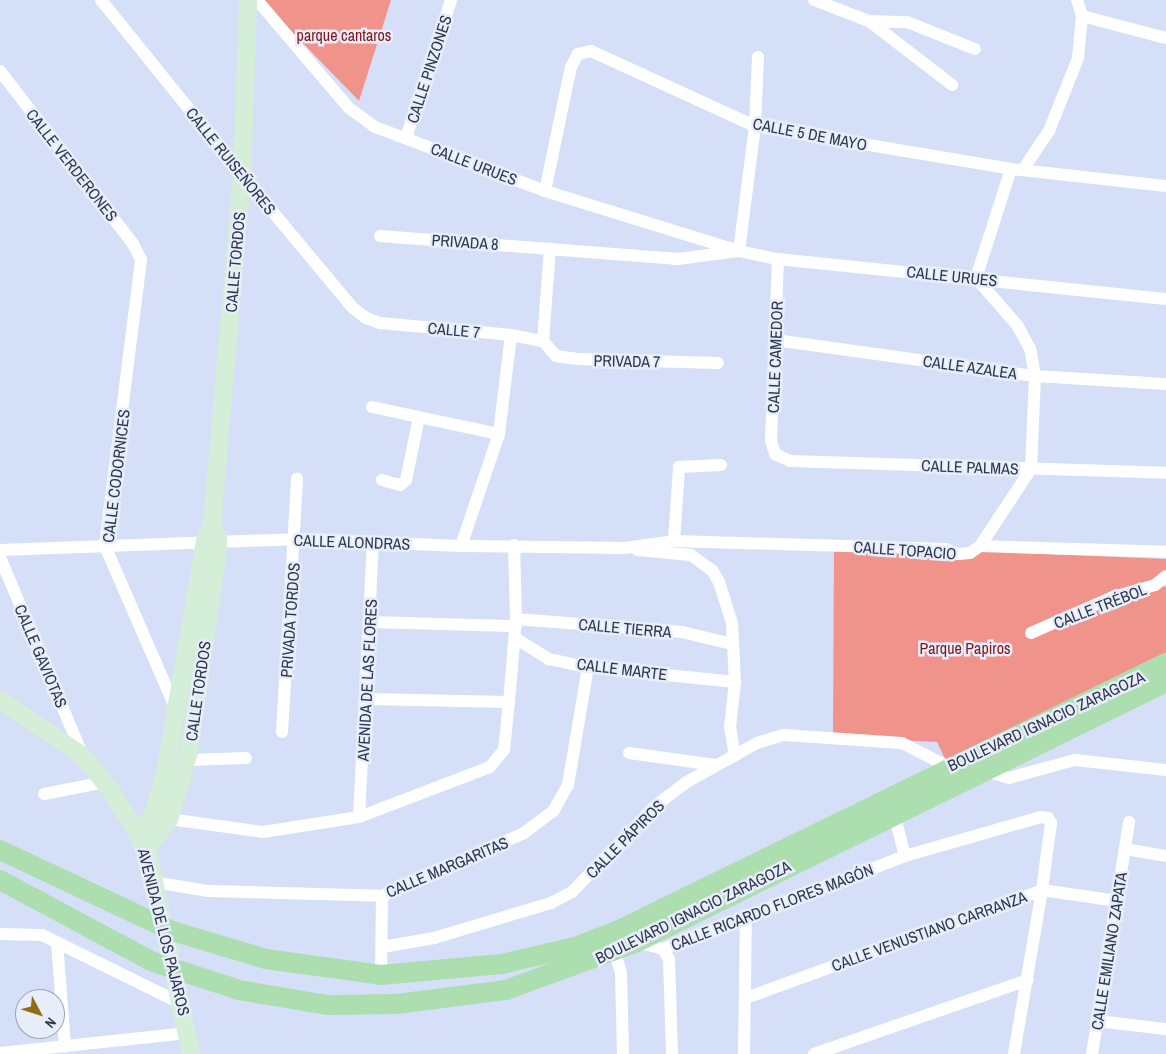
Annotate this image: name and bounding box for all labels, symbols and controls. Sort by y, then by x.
street label: CALLE PINZONES [403,13,455,125]
park label: parque cantaros [297,25,391,45]
street label: CALLE RUISEÑORES [182,104,280,218]
street label: CALLE VERDERONES [22,105,122,225]
street label: CALLE 5 DE MAYO [751,114,869,154]
street label: CALLE URUES [428,139,520,189]
street label: CALLE TORDOS [221,211,249,313]
street label: PRIVADA 8 [431,230,499,254]
street label: CALLE URUES [906,262,998,290]
street label: CALLE CAMEDOR [763,301,787,413]
street label: CALLE 7 [427,318,481,342]
street label: PRIVADA 7 [593,351,661,371]
street label: CALLE AZALEA [921,351,1019,383]
street label: CALLE CODORNICES [98,408,134,544]
street label: CALLE PALMAS [921,456,1019,478]
street label: CALLE ALONDRAS [293,530,411,554]
street label: CALLE TOPACIO [853,537,957,563]
street label: PRIVADA TORDOS [276,561,304,679]
street label: CALLE TRÉBOL [1051,580,1149,632]
street label: AVENIDA DE LAS FLORES [353,598,381,762]
street label: CALLE GAVIOTAS [11,601,71,711]
street label: CALLE TIERRA [578,614,672,642]
park label: Parque Papiros [919,638,1011,658]
street label: CALLE TORDOS [181,640,215,742]
street label: CALLE MARTE [576,654,668,684]
street label: BOULEVARD IGNACIO ZARAGOZA [945,667,1147,775]
street label: CALLE PÁPIROS [582,796,668,882]
street label: CALLE MARGARITAS [383,833,511,901]
street label: AVENIDA DE LOS PAJAROS [134,846,194,1018]
street label: BOULEVARD IGNACIO ZARAGOZA [592,856,794,968]
street label: CALLE RICARDO FLORES MAGÓN [668,860,876,954]
street label: CALLE EMILIANO ZAPATA [1087,871,1131,1031]
street label: CALLE VENUSTIANO CARRANZA [829,887,1029,975]
north arrow [15,989,65,1039]
text: N [41,1014,60,1032]

